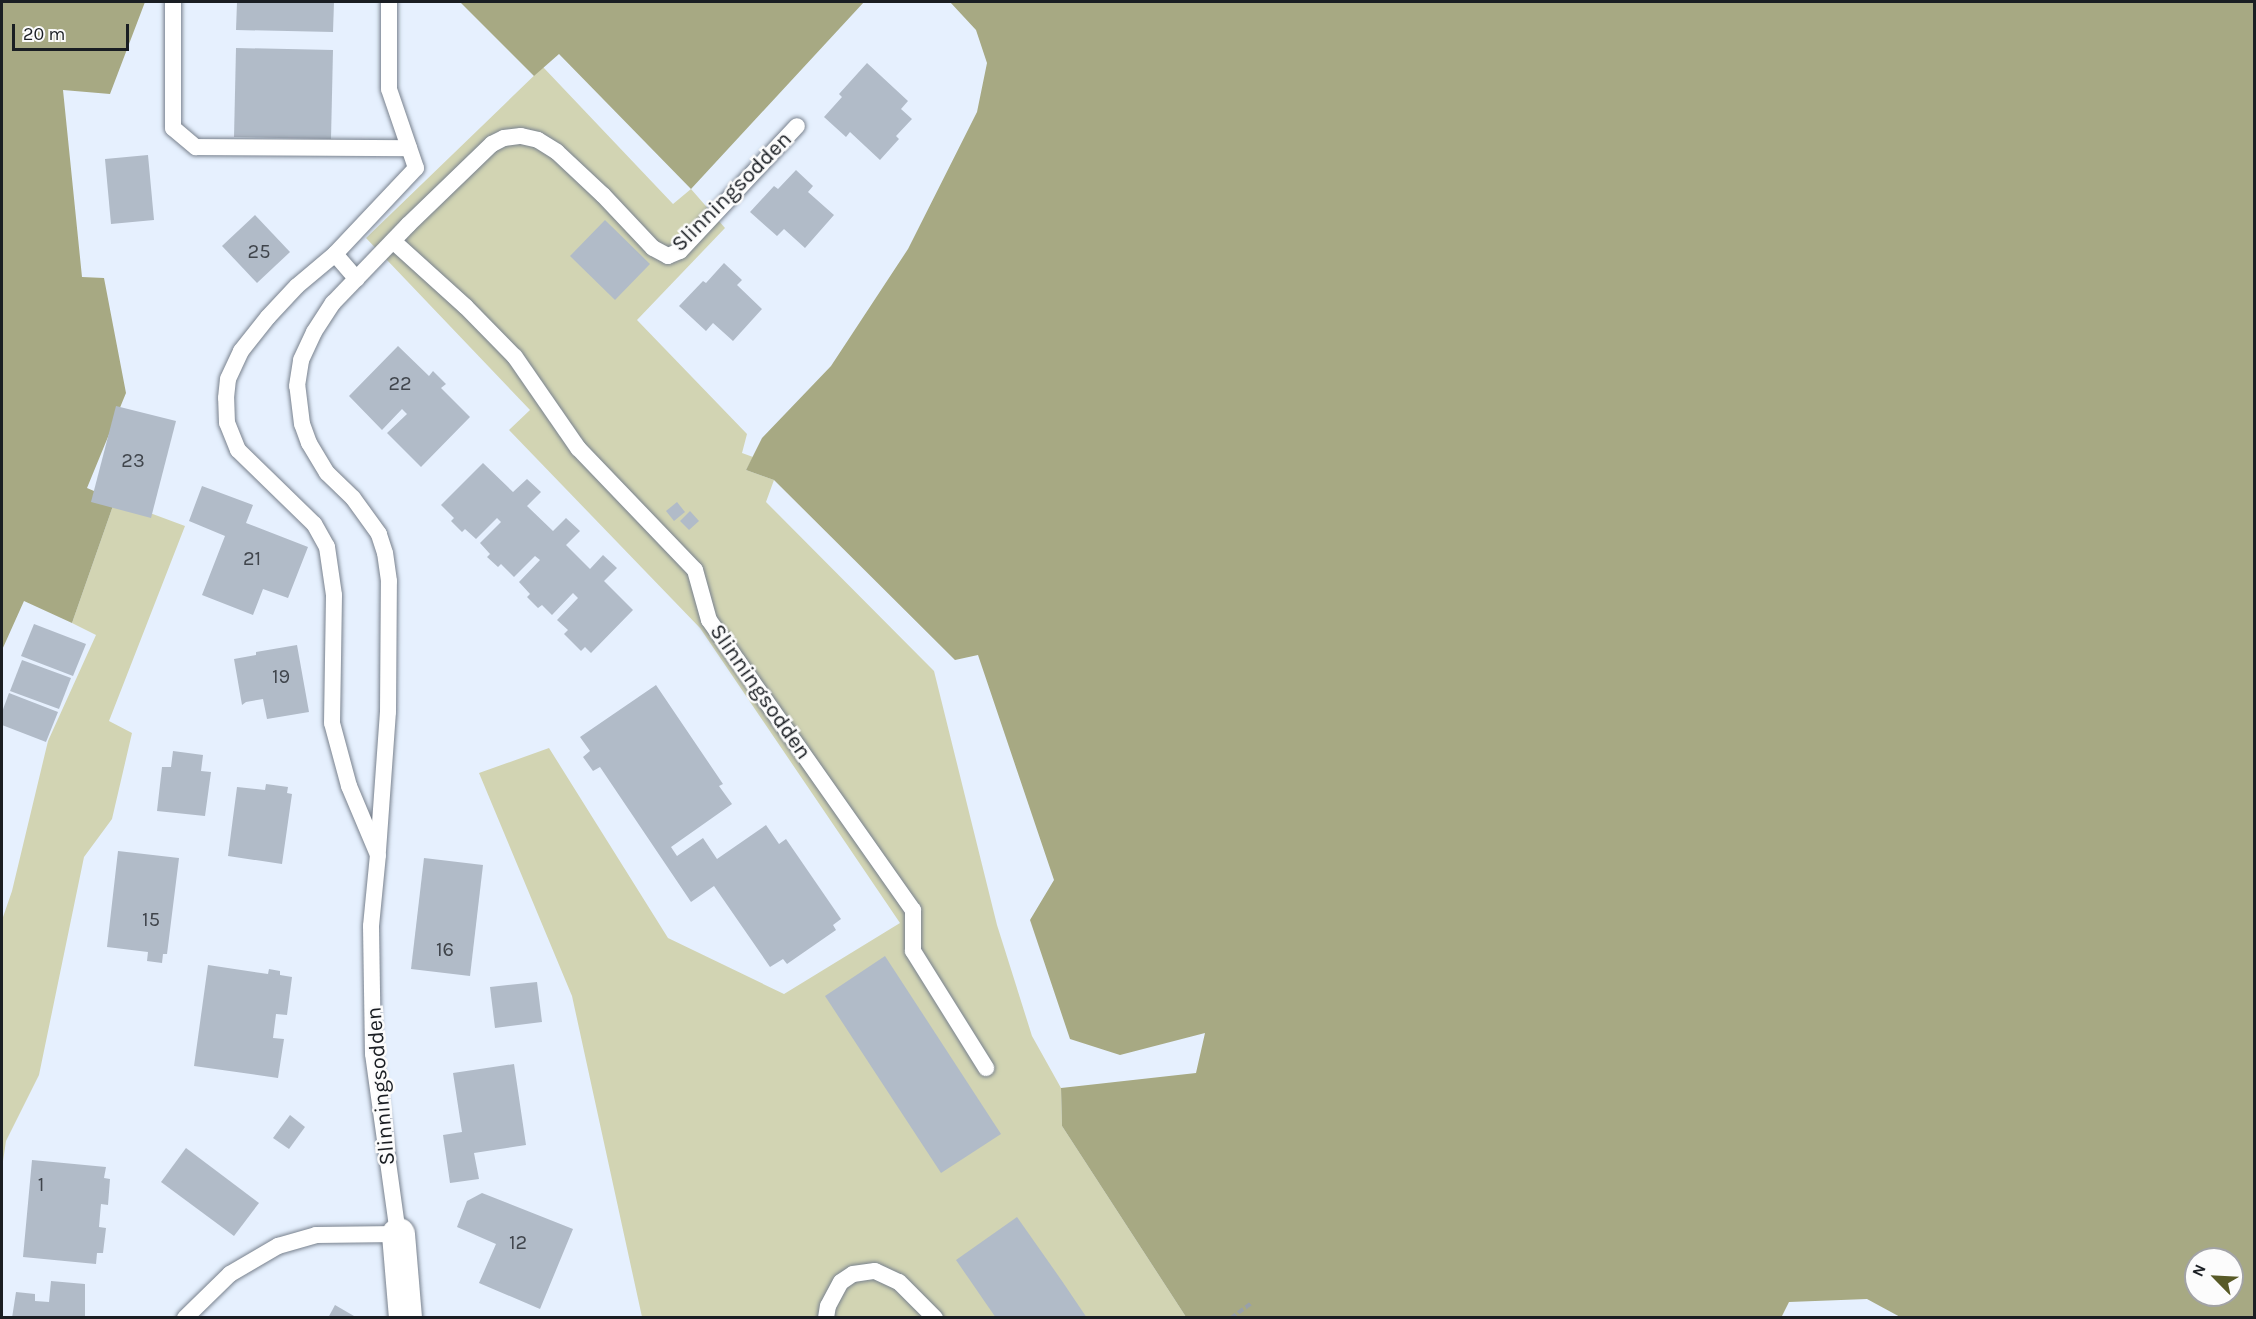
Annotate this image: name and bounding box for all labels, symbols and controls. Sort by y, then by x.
scale bar [15,12,132,50]
text: 20 m [23,23,65,45]
street label: Slinningsodden [666,126,798,258]
house number: 25 [248,239,270,263]
house number: 22 [388,371,412,395]
house number: 23 [121,448,145,472]
house number: 21 [243,546,261,570]
street label: Slinningsodden [704,619,816,765]
house number: 19 [272,664,290,688]
house number: 15 [142,907,160,931]
house number: 16 [436,937,454,961]
street label: Slinningsodden [361,1006,401,1166]
house number: 1 [38,1172,44,1196]
house number: 12 [509,1230,527,1254]
north arrow [2184,1247,2244,1307]
text: N [2188,1261,2210,1279]

